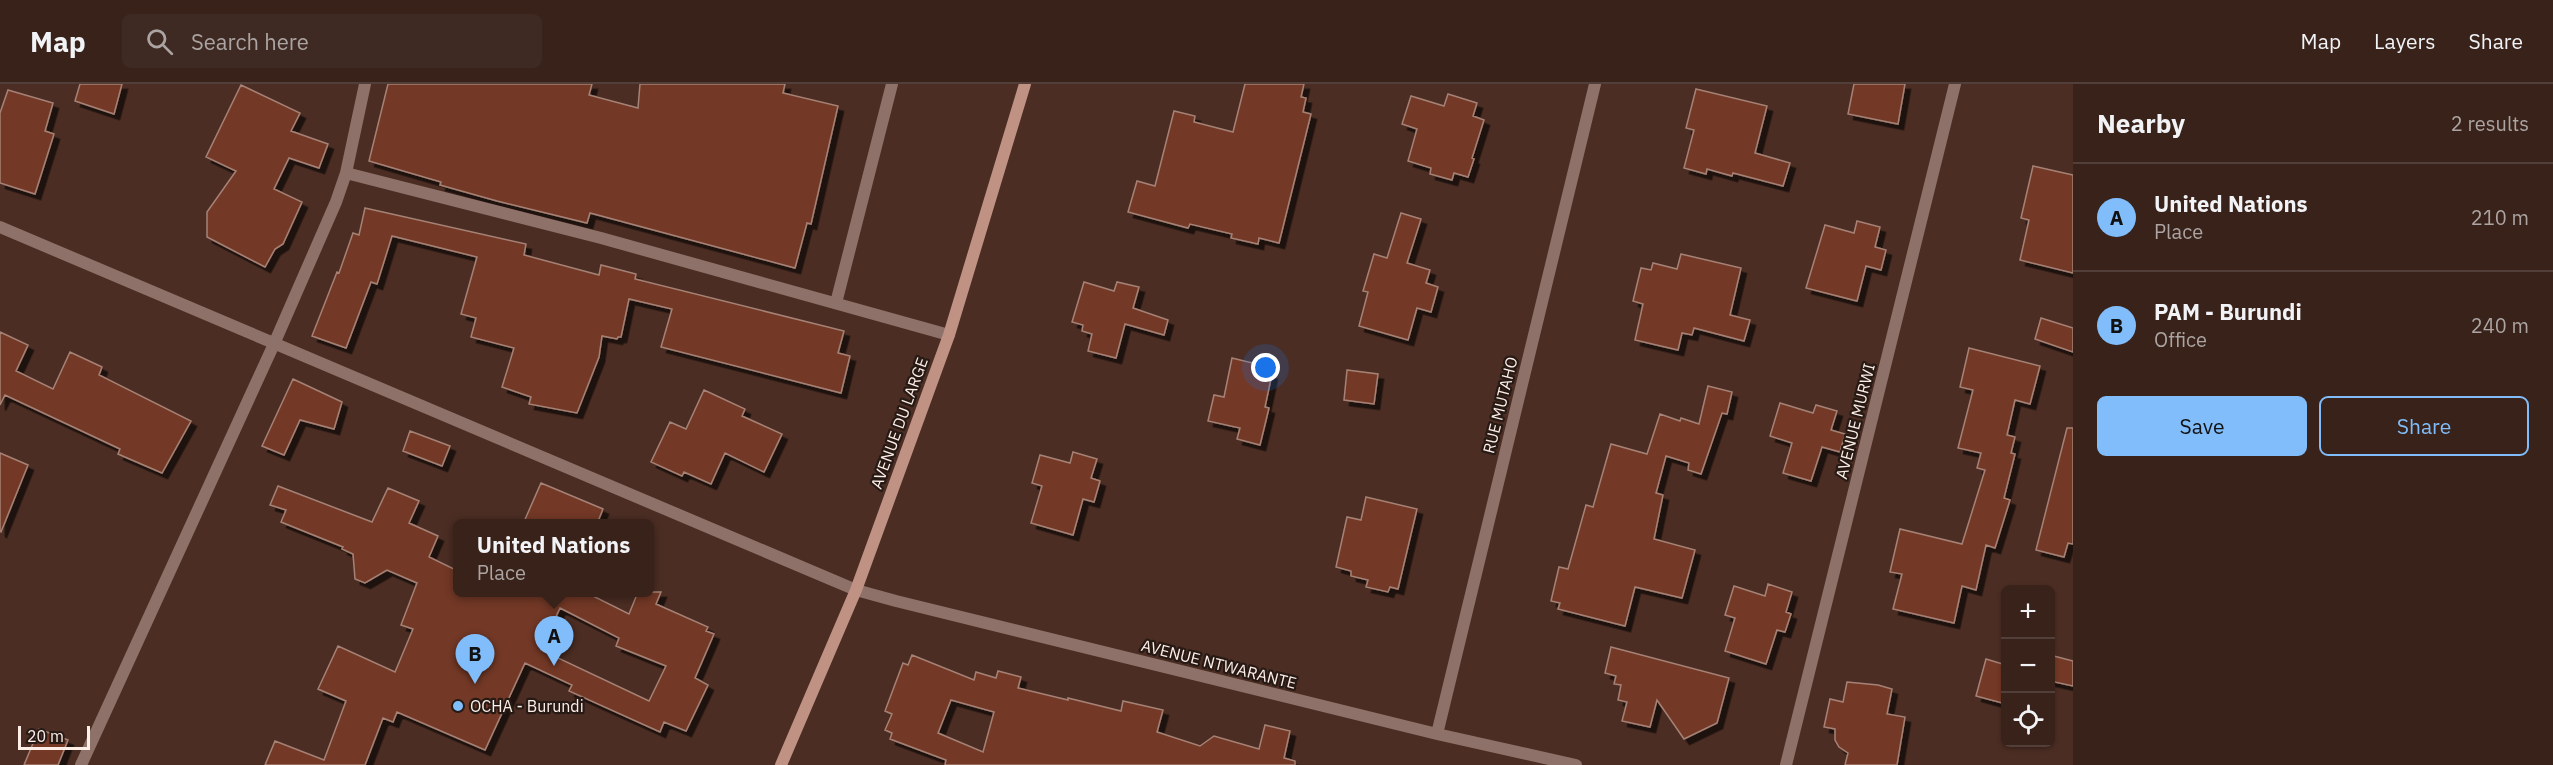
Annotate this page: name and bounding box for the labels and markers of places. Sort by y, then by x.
pin: A [534,616,574,666]
pin: B [456,634,494,684]
place label: OCHA - Burundi [470,696,584,716]
marker: OCHA - Burundi [451,699,465,713]

